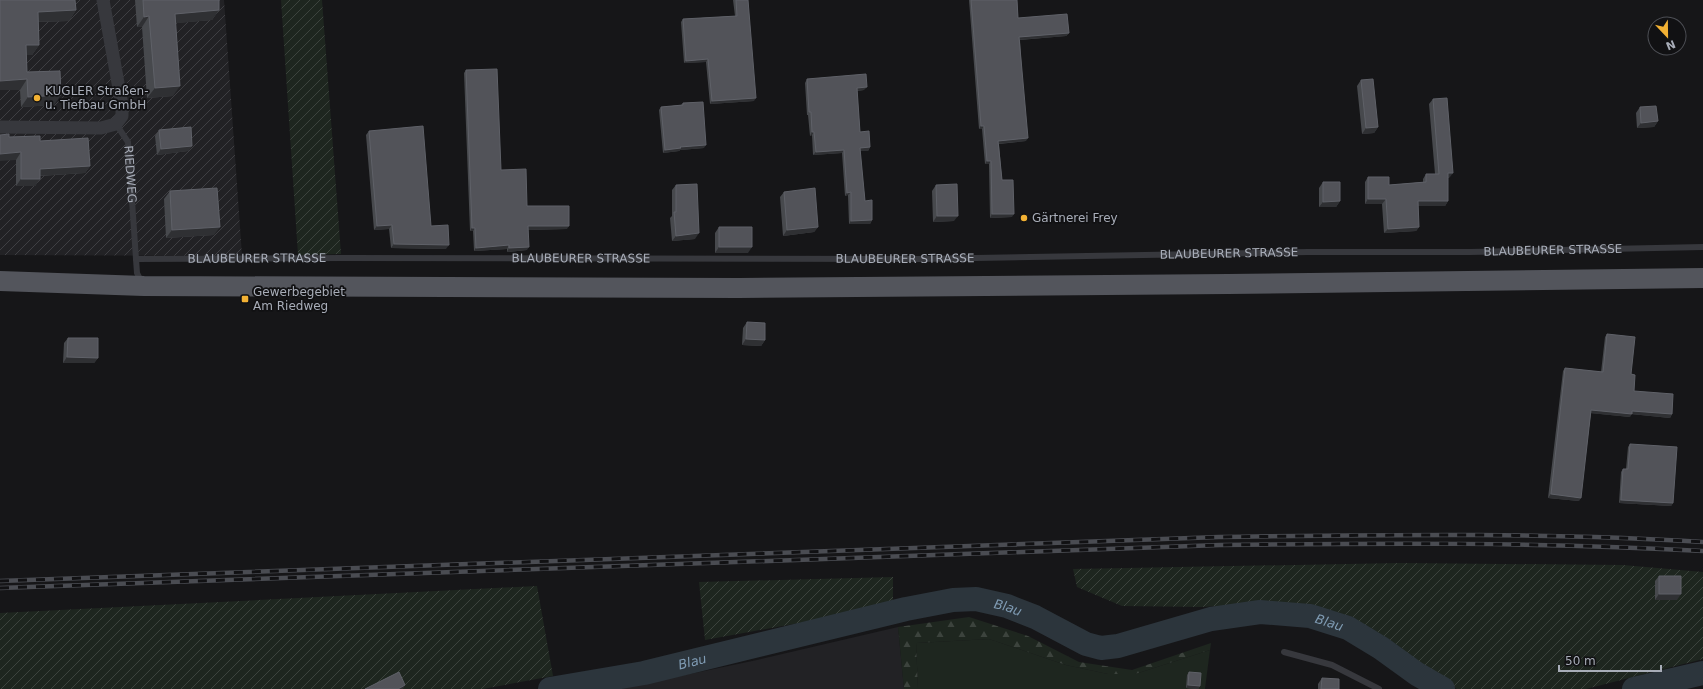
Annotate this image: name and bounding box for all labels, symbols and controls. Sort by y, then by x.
north arrow [1647,16,1687,56]
text: N [1664,37,1677,53]
place label: KUGLER Straßen- u. Tiefbau GmbH [45,84,149,112]
marker: KUGLER Straßen- u. Tiefbau GmbH [32,93,42,103]
street label: RIEDWEG [121,145,139,203]
place label: Gärtnerei Frey [1032,211,1118,225]
marker: Gärtnerei Frey [1019,213,1029,223]
street label: BLAUBEURER STRASSE [1483,242,1622,259]
street label: BLAUBEURER STRASSE [1159,245,1299,262]
street label: BLAUBEURER STRASSE [188,251,326,266]
street label: BLAUBEURER STRASSE [512,251,650,266]
street label: BLAUBEURER STRASSE [836,251,975,266]
place label: Gewerbegebiet Am Riedweg [253,285,345,313]
marker: Gewerbegebiet Am Riedweg [240,294,250,304]
water label: Blau [992,596,1024,619]
water label: Blau [1313,611,1345,634]
scale bar [1559,647,1661,673]
water label: Blau [677,651,708,672]
text: 50 m [1565,654,1596,668]

